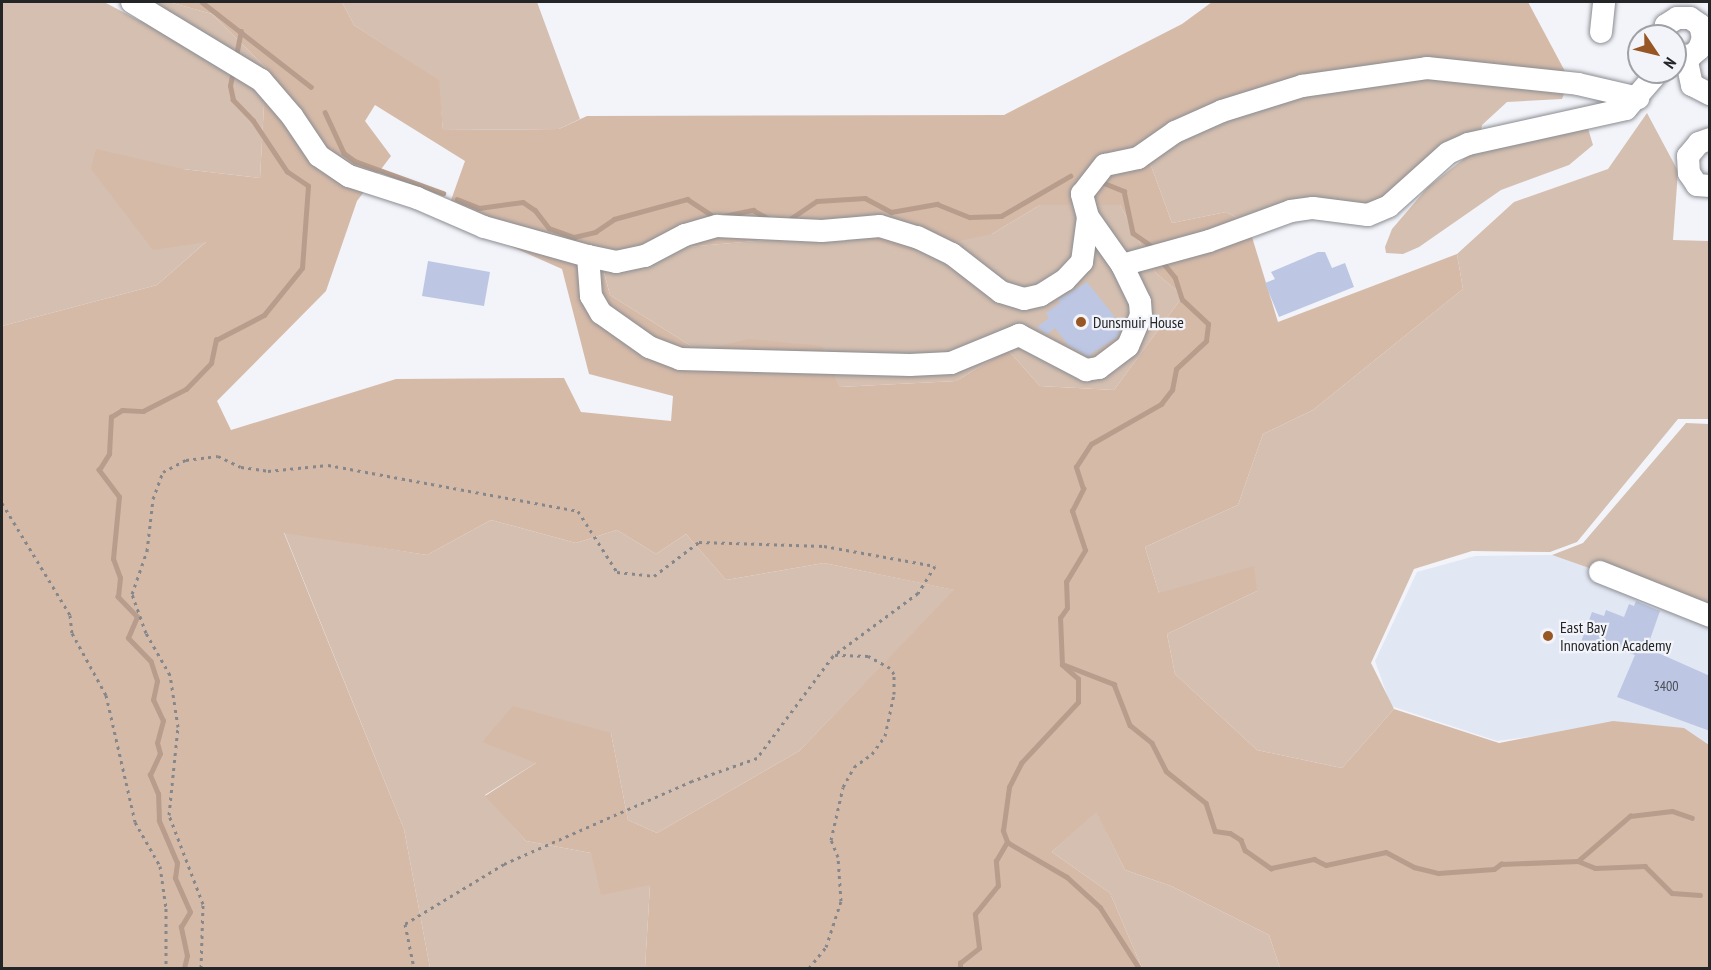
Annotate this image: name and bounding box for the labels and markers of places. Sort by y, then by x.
place label: Dunsmuir House [1093,312,1184,332]
marker: Dunsmuir House [1074,315,1088,329]
place label: East Bay Innovation Academy [1560,617,1672,655]
marker: East Bay Innovation Academy [1541,629,1555,643]

